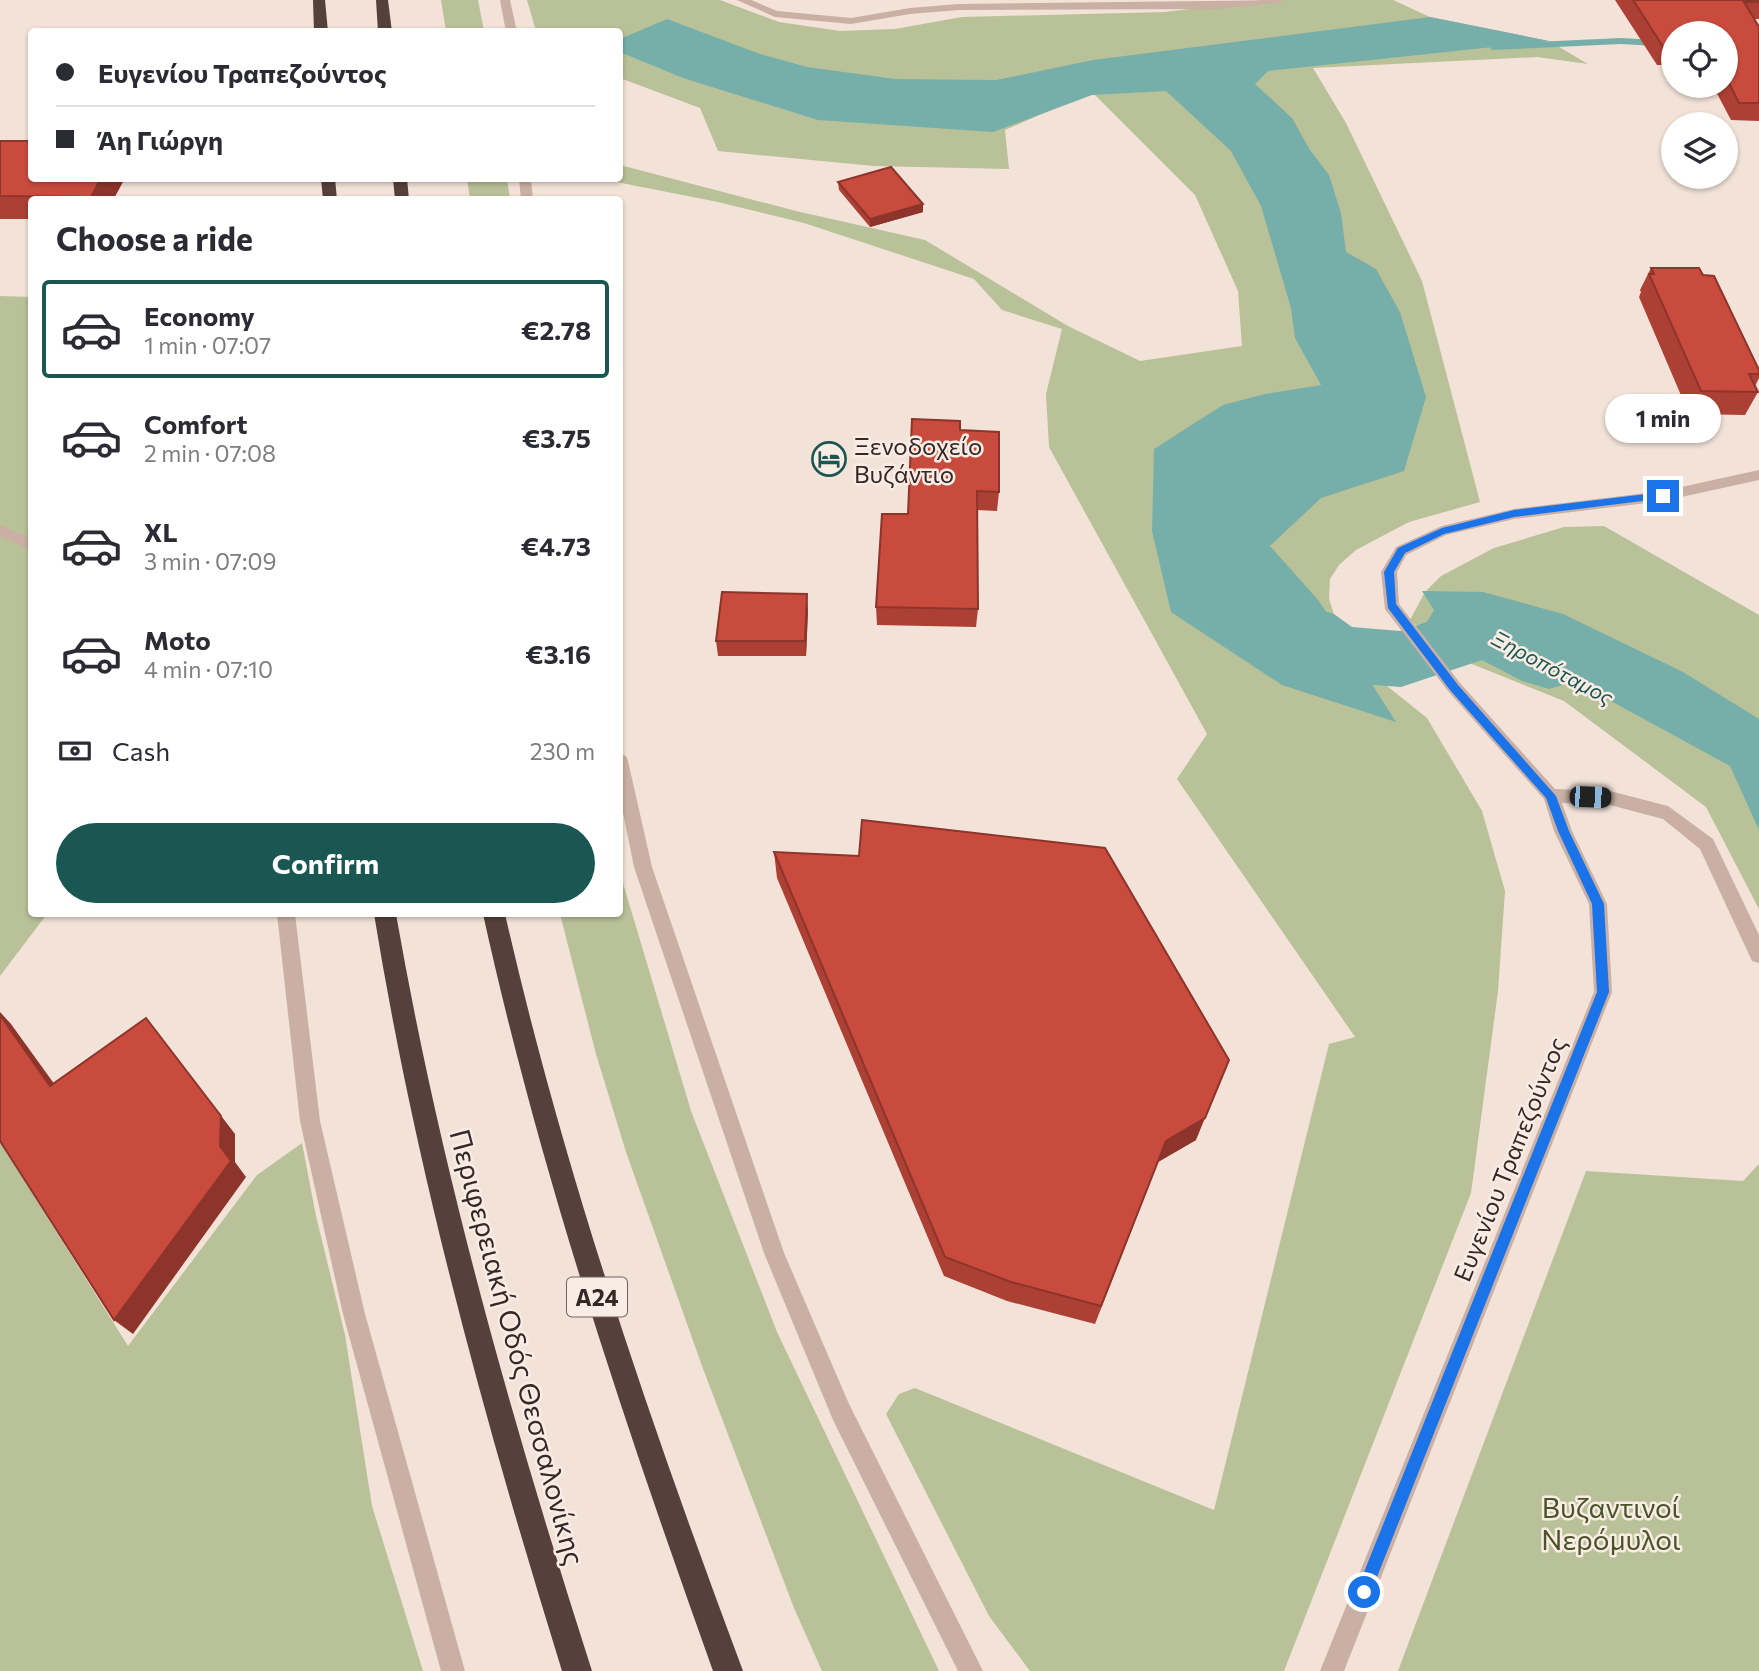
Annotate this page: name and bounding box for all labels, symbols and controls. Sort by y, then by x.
map controls [1661,21,1738,189]
button: locate [1661,21,1738,98]
text: Ευγενίου Τραπεζούντος [98,57,387,88]
button: layers [1661,112,1738,189]
text: Άη Γιώργη [98,124,223,155]
text: Choose a ride [56,218,253,258]
icon: car [60,298,123,361]
text: Economy [144,300,255,331]
text: €2.78 [521,314,591,345]
text: 1 min · 07:07 [144,331,271,359]
callout: 1 min [1605,394,1721,444]
text: 1 min [1636,404,1690,432]
icon: car [60,406,123,469]
text: Comfort [144,408,247,439]
text: €3.75 [522,422,591,453]
place label: Ξενοδοχείο Βυζάντιο [854,431,982,488]
text: 2 min · 07:08 [144,439,276,467]
hotel icon: Ξενοδοχείο Βυζάντιο [810,440,848,478]
route end [1647,480,1679,512]
icon: car [60,514,123,577]
text: XL [144,516,178,547]
text: €4.73 [521,530,591,561]
text: 3 min · 07:09 [144,547,276,575]
icon: car [60,622,123,685]
text: Moto [144,624,211,655]
water label: Ξηροπόταμος [1487,624,1618,710]
text: €3.16 [525,638,591,669]
text: 4 min · 07:10 [144,655,273,683]
icon: cash [56,732,94,770]
text: Cash [112,735,170,766]
text: 230 m [530,737,595,765]
car [1569,786,1612,808]
button: Confirm [56,823,595,903]
street label: Ευγενίου Τραπεζούντος [1447,1033,1571,1285]
street label: Περιφερειακή Οδός Θεσσαλονίκης [443,1125,593,1569]
road number: Α24 [567,1278,627,1316]
park label: Βυζαντινοί Νερόμυλοι [1541,1490,1681,1556]
route start [1348,1576,1380,1608]

